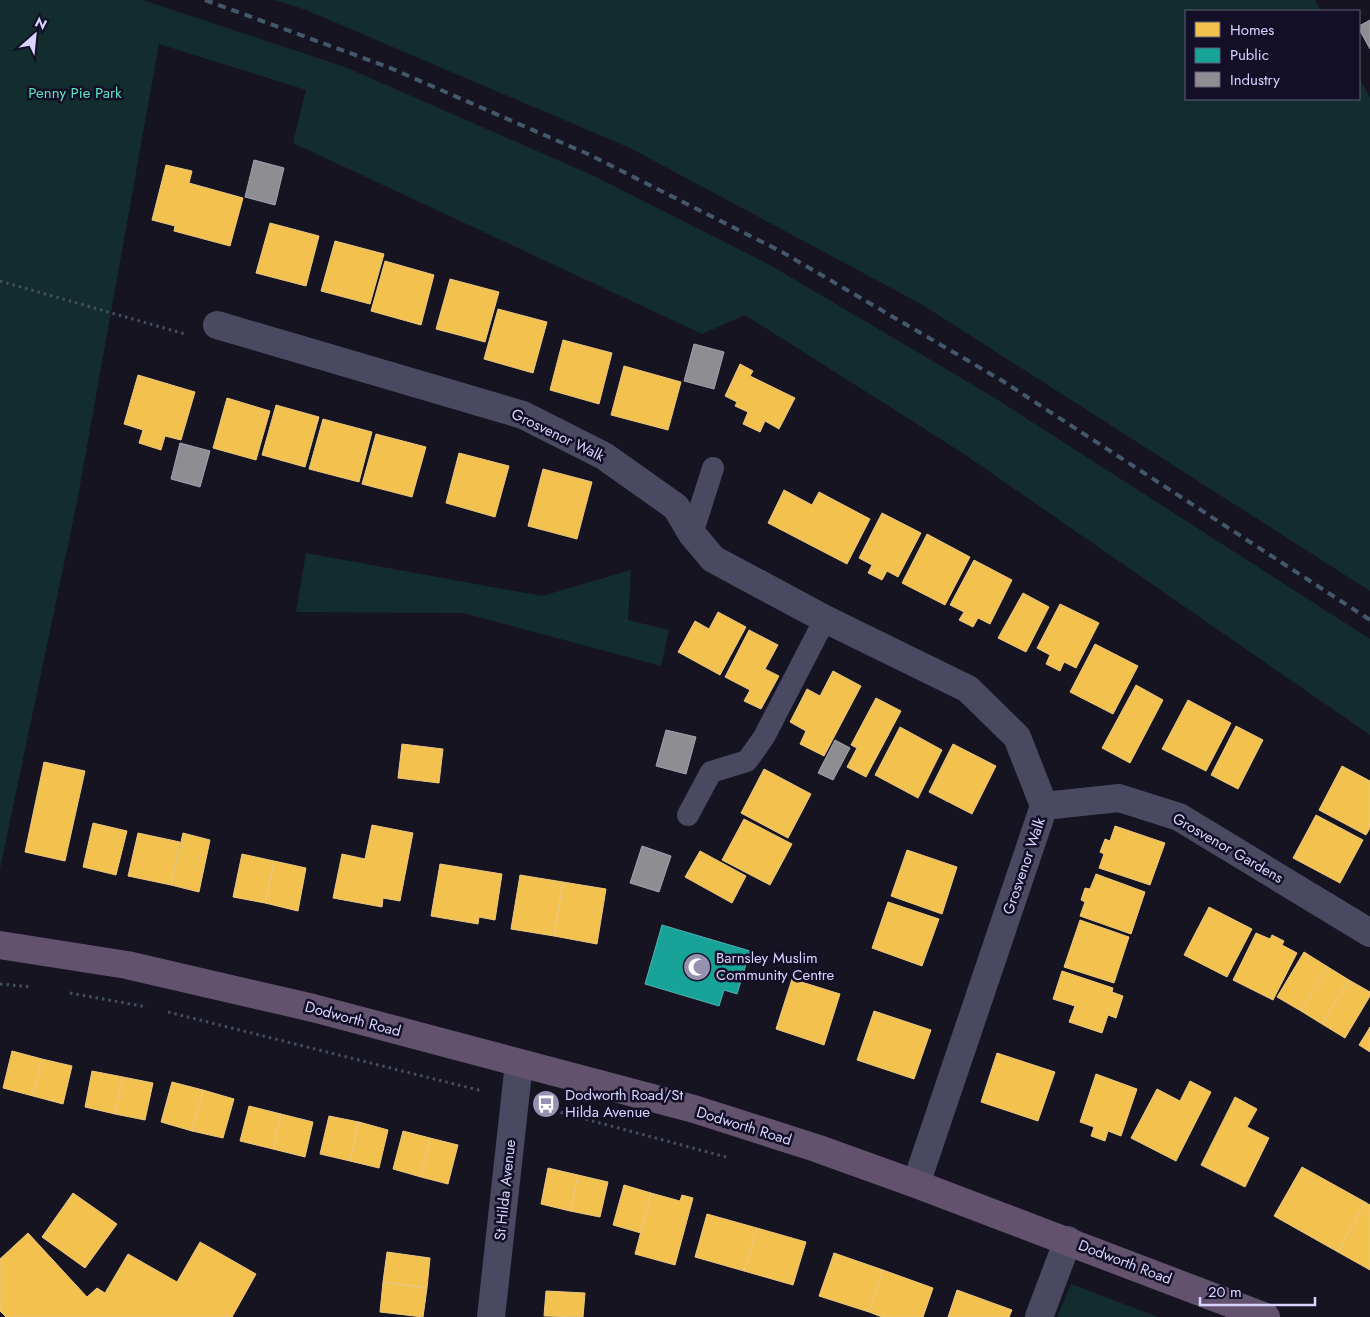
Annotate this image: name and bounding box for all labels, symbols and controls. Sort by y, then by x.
north arrow [10,10,60,60]
legend [1185,10,1360,100]
text: N [31,12,50,35]
text: Homes [1230,19,1274,41]
text: Public [1230,44,1269,66]
text: Industry [1230,69,1280,91]
park label: Penny Pie Park [28,82,122,104]
street label: Grosvenor Walk [508,403,609,467]
street label: Grosvenor Gardens [1169,807,1287,889]
street label: Grosvenor Walk [997,814,1051,917]
place label: Barnsley Muslim Community Centre [716,947,835,986]
mosque icon: Barnsley Muslim Community Centre [682,952,712,982]
street label: Dodworth Road [303,996,403,1042]
place label: Dodworth Road/St Hilda Avenue [565,1084,684,1123]
bus stop icon: Dodworth Road/St Hilda Avenue [531,1089,561,1119]
street label: Dodworth Road [694,1101,794,1151]
street label: St Hilda Avenue [489,1138,521,1242]
street label: Dodworth Road [1075,1234,1175,1290]
scale bar [1200,1274,1315,1306]
text: 20 m [1208,1281,1242,1303]

